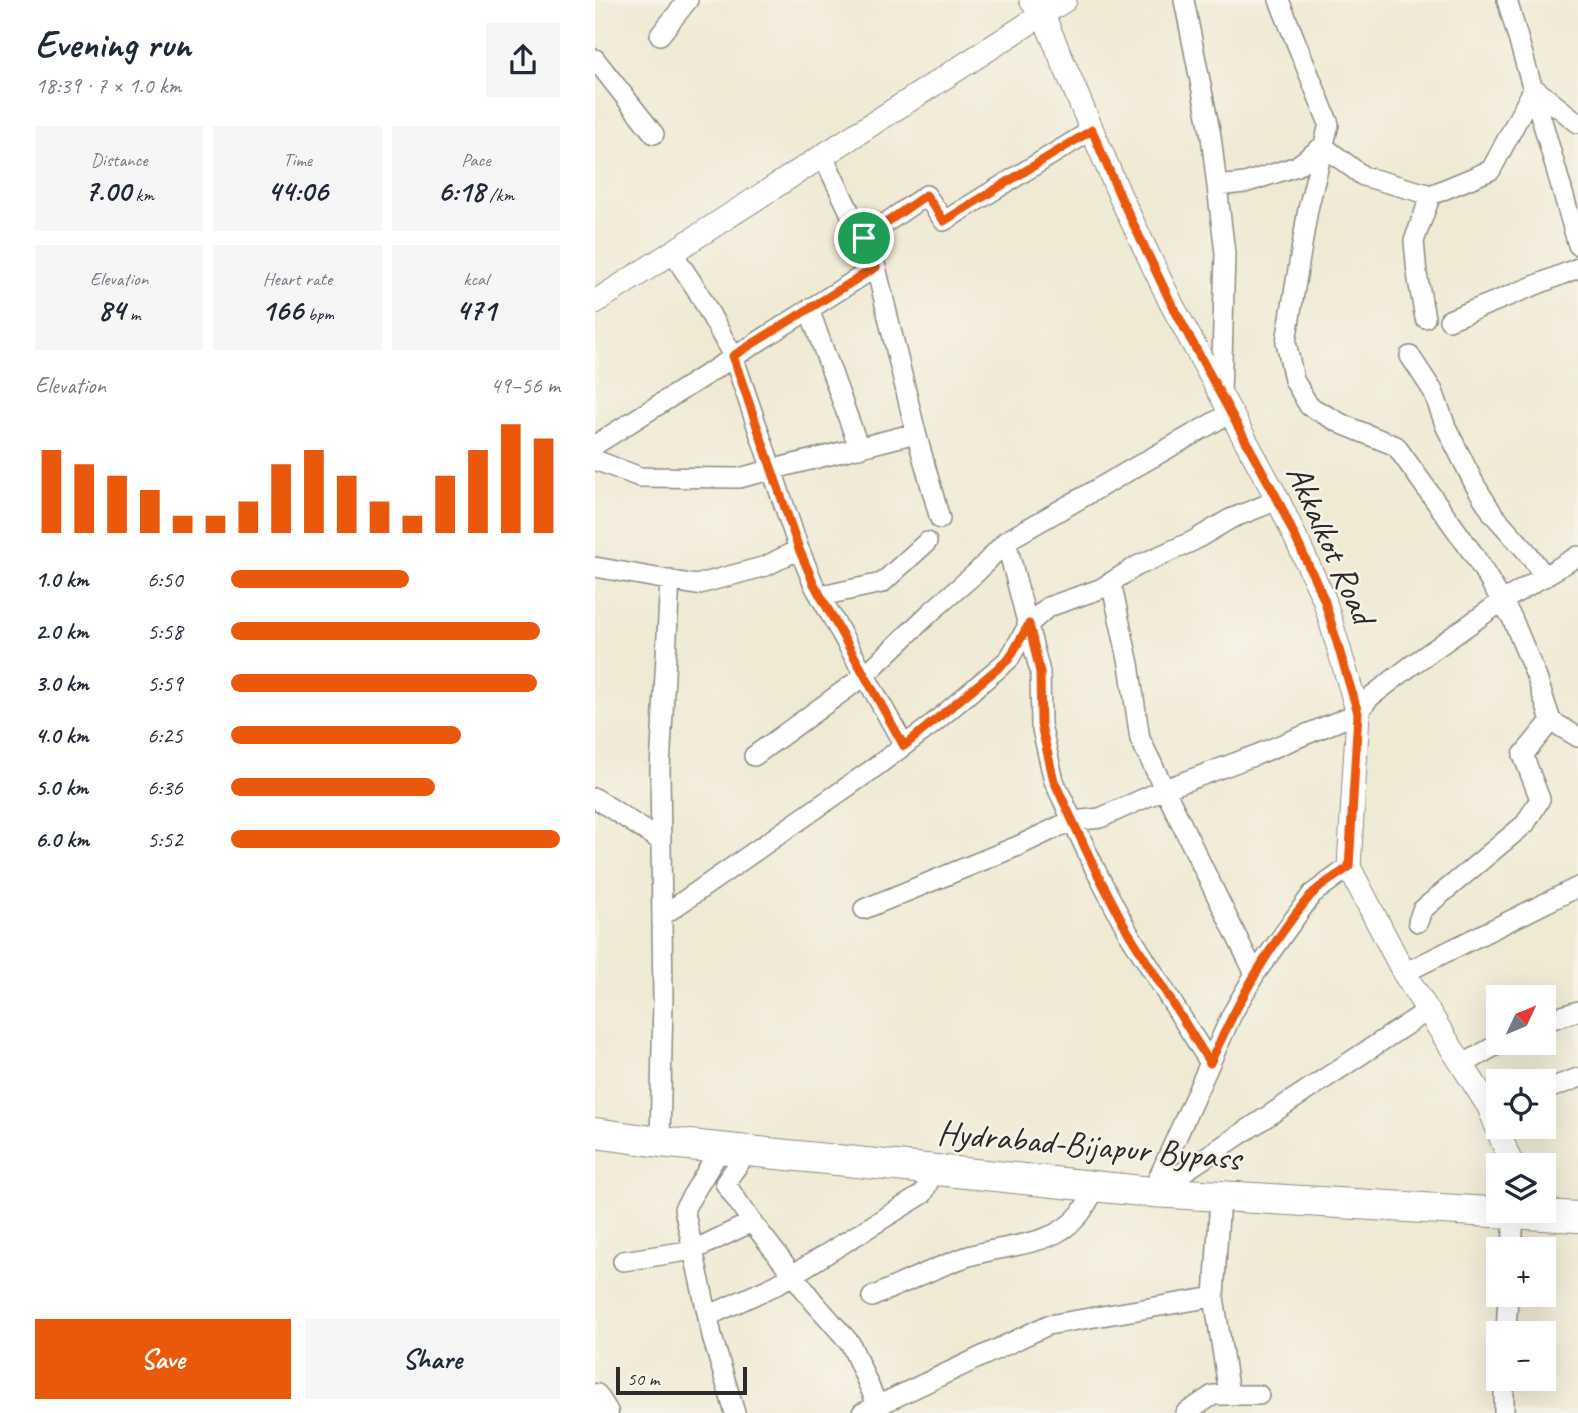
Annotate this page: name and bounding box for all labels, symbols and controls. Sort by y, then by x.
text: Evening run [35,21,191,68]
button: share [486,23,560,97]
text: 18:39 · 7 × 1.0 km [35,71,181,100]
text: Distance [91,148,148,172]
text: Time [283,148,312,172]
text: Pace [461,148,490,172]
text: 7.00 [84,172,131,210]
text: 44:06 [267,172,328,210]
text: 6:18 [438,172,485,210]
text: km [131,183,154,207]
text: /km [485,183,514,207]
pin [834,208,894,268]
icon: arrive [845,219,883,257]
text: Elevation [90,267,148,291]
text: Heart rate [263,267,332,291]
text: kcal [463,267,488,291]
text: 84 [98,291,125,329]
text: 166 [261,291,303,329]
text: 471 [456,291,496,329]
text: m [125,302,140,326]
text: bpm [303,302,334,326]
text: Elevation [35,371,106,400]
text: 49–56 m [490,371,560,400]
street label: Akkalkot Road [1276,457,1388,635]
text: 1.0 km [35,565,89,594]
text: 6:50 [147,565,183,594]
text: 2.0 km [35,617,89,646]
text: 5:58 [147,617,183,646]
text: 3.0 km [35,669,89,698]
text: 5:59 [147,669,183,698]
text: 4.0 km [35,721,89,750]
text: 6:25 [147,721,183,750]
text: 5.0 km [35,773,88,802]
text: 6:36 [147,773,183,802]
text: 6.0 km [35,825,89,854]
text: 5:52 [147,825,183,854]
north arrow [1486,985,1556,1055]
map controls [1486,985,1556,1391]
button: locate [1486,1069,1556,1139]
street label: Hydrabad-Bijapur Bypass [936,1109,1245,1181]
button: layers [1486,1153,1556,1223]
button: + [1486,1237,1556,1307]
button: Save [35,1319,291,1399]
button: Share [305,1319,560,1399]
button: − [1486,1321,1556,1391]
scale bar [616,1364,747,1396]
text: 50 m [627,1367,659,1391]

